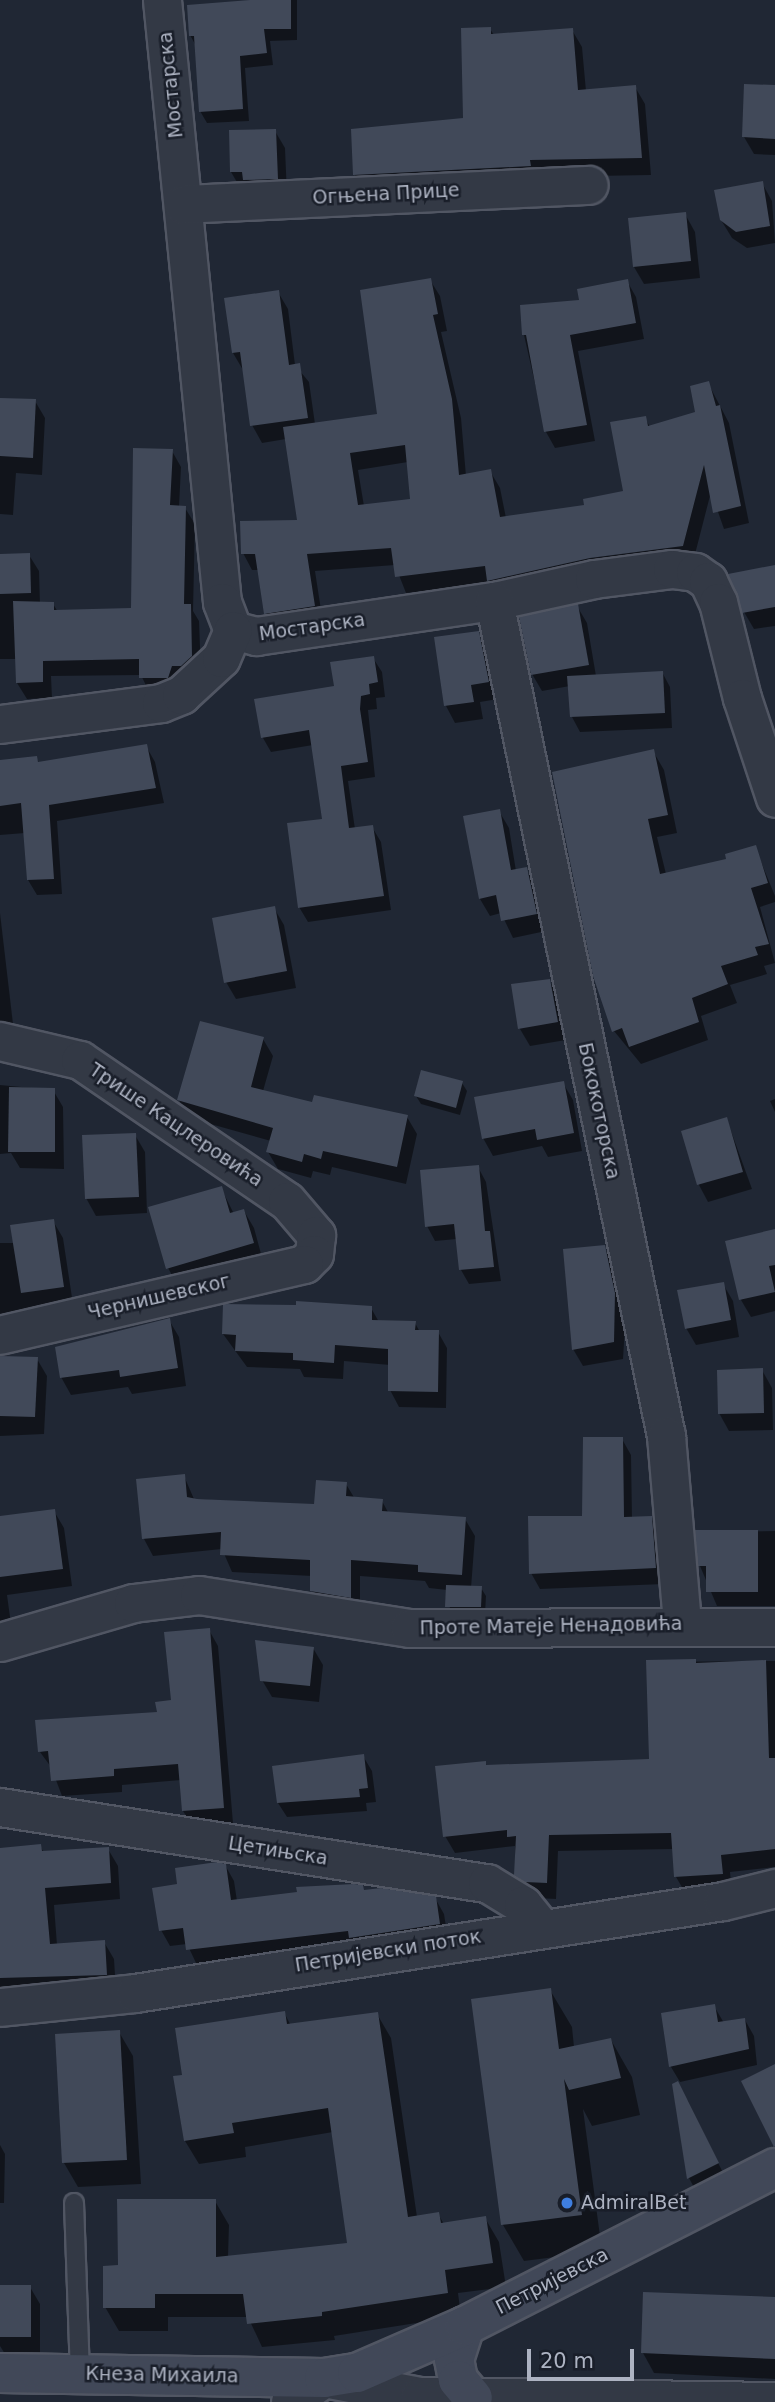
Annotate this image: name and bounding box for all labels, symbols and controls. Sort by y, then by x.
street label: Мостарска [154,31,188,139]
street label: Огњена Прице [312,179,460,209]
street label: Мостарска [258,608,366,646]
street label: Бококоторска [573,1041,625,1181]
street label: Трише Кацлеровића [85,1058,267,1192]
street label: Чернишевског [86,1270,232,1324]
street label: Проте Матеје Ненадовића [419,1612,683,1640]
street label: Цетињска [227,1832,329,1870]
street label: Петријевски поток [293,1925,483,1977]
place label: AdmiralBet [581,2192,686,2214]
marker: AdmiralBet [559,2195,575,2211]
street label: Петријевска [492,2243,612,2319]
scale bar [530,2336,637,2380]
text: 20 m [540,2349,594,2373]
street label: Кнеза Михаила [85,2362,239,2388]

